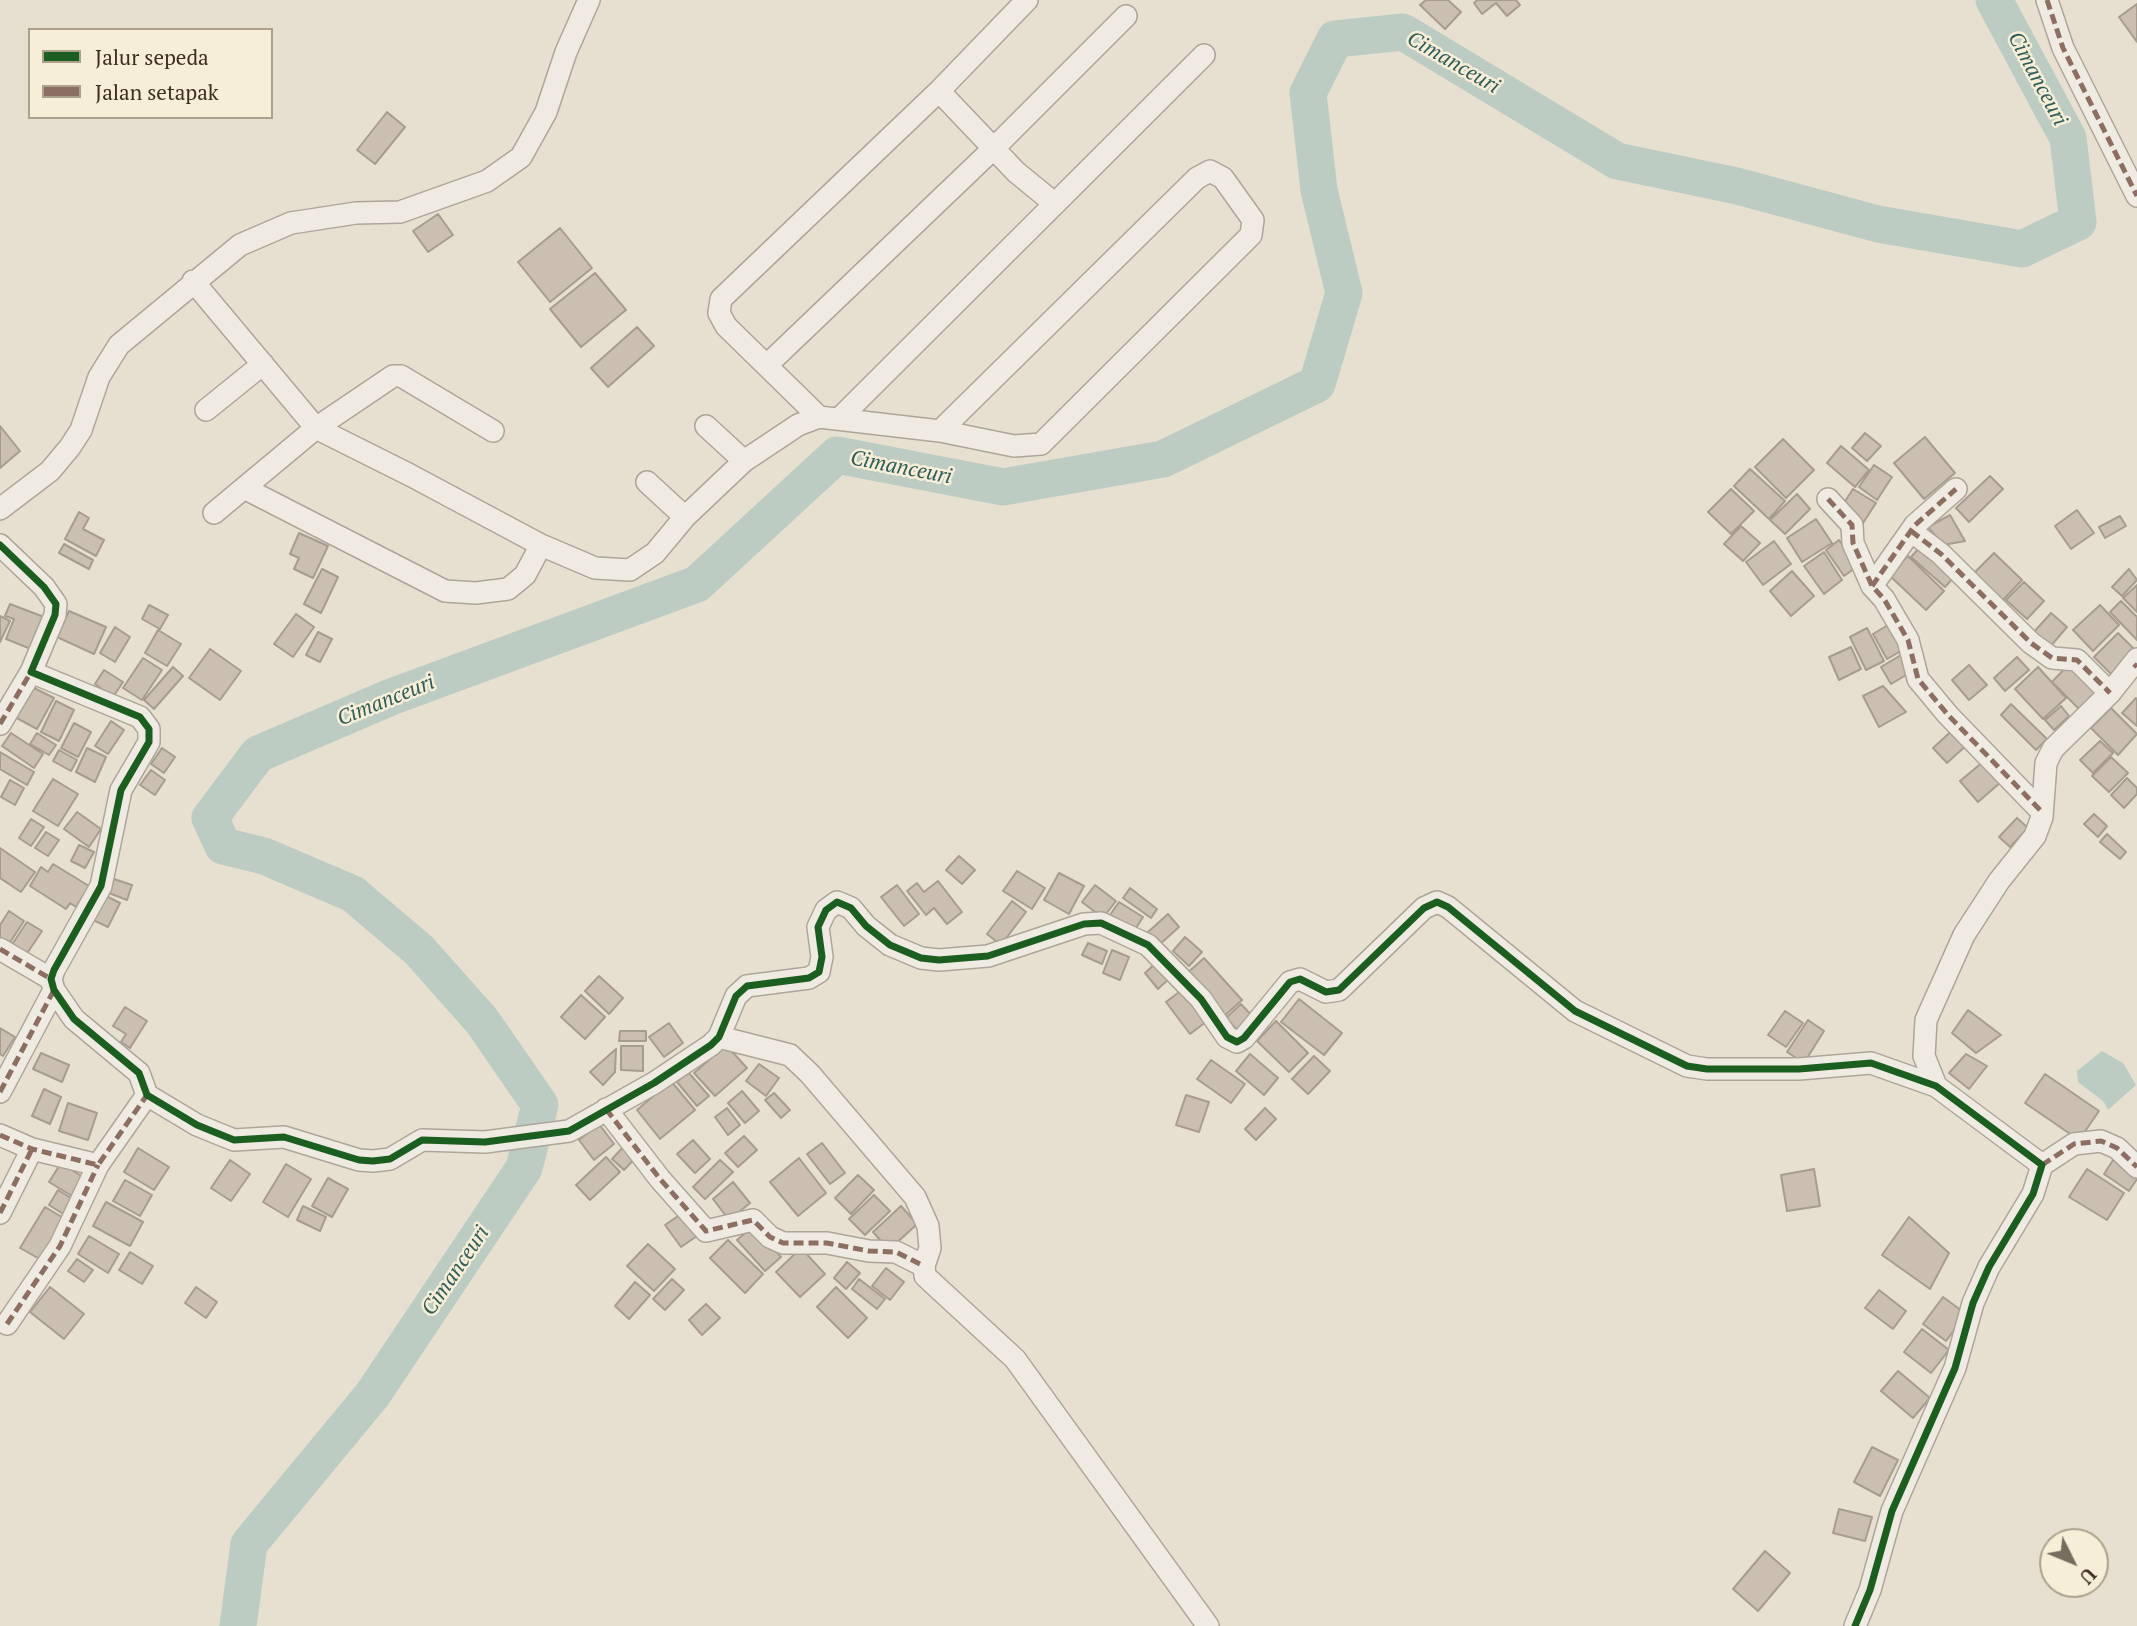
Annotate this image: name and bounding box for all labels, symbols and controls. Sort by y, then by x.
water label: Cimanceuri [1402,26,1504,100]
legend [28,28,273,119]
water label: Cimanceuri [2002,28,2072,130]
text: Jalur sepeda [95,43,209,71]
text: Jalan setapak [95,78,219,106]
water label: Cimanceuri [848,446,954,490]
water label: Cimanceuri [334,670,438,732]
water label: Cimanceuri [417,1221,495,1321]
north arrow [2039,1528,2109,1598]
text: U [2074,1563,2102,1590]

